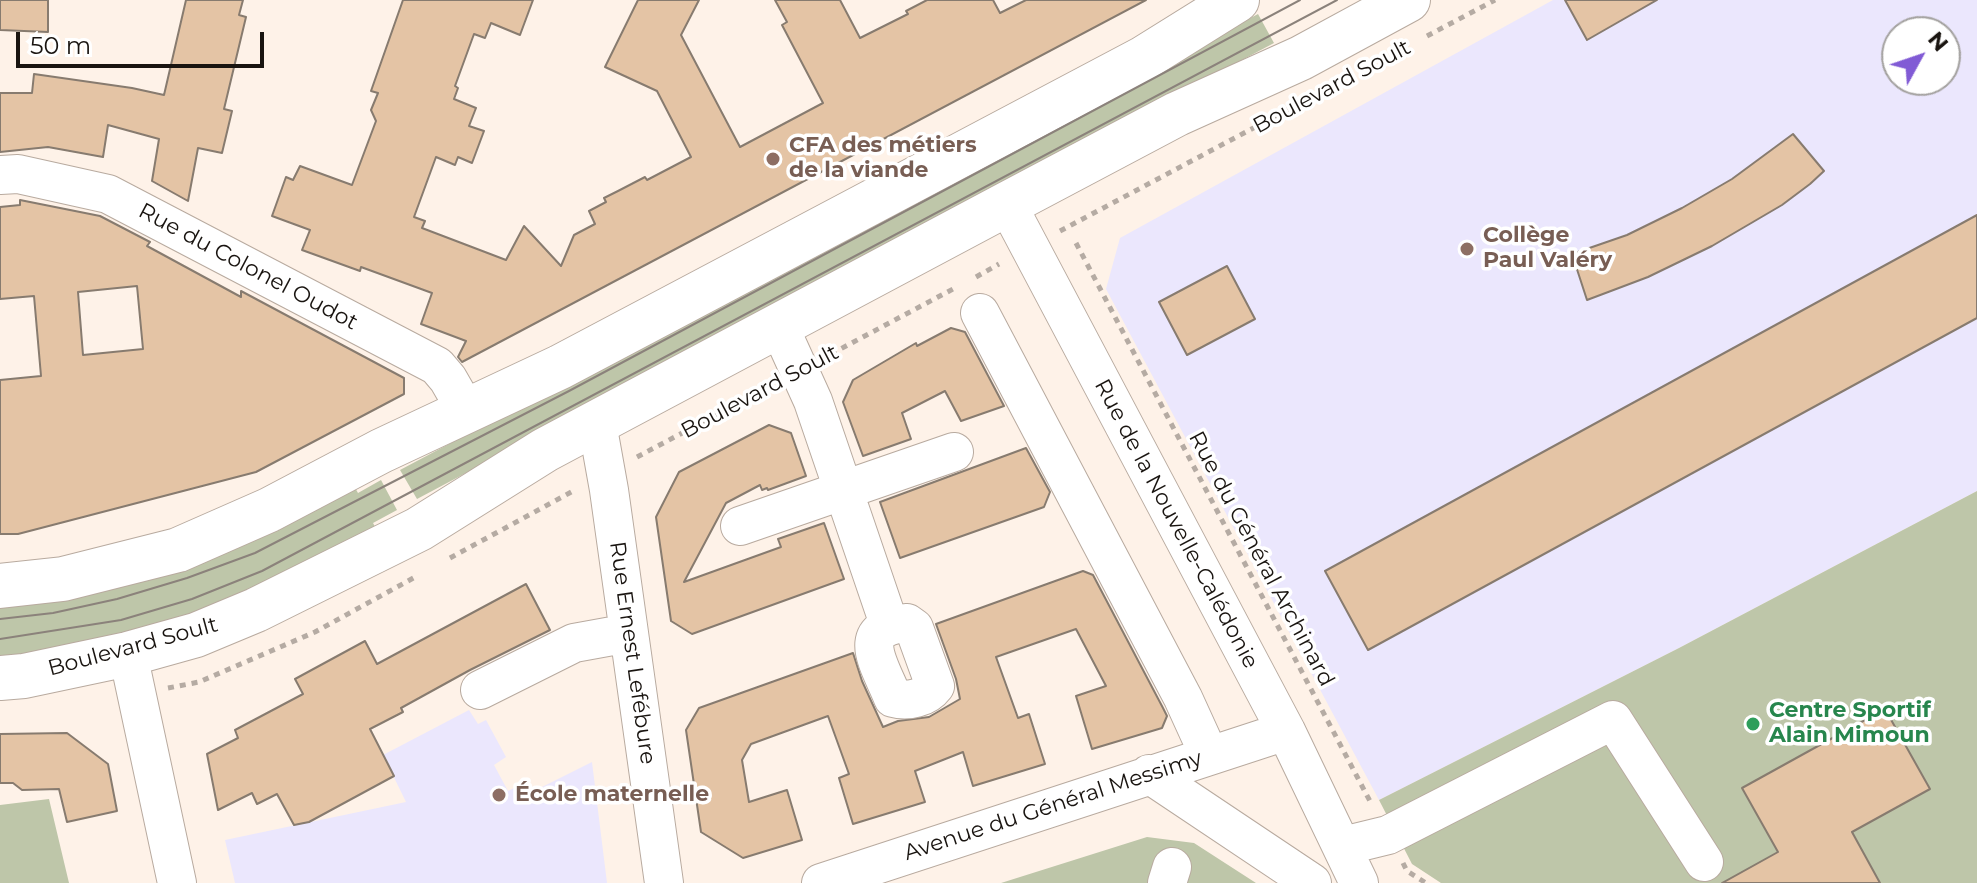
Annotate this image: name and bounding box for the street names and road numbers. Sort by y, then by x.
street label: Boulevard Soult [1249,34,1415,140]
street label: Rue du Colonel Oudot [134,198,362,336]
street label: Boulevard Soult [677,339,843,445]
street label: Rue de la Nouvelle-Calédonie [1088,375,1264,673]
street label: Rue du Général Archinard [1182,427,1340,691]
street label: Rue Ernest Lefébure [603,540,661,766]
street label: Boulevard Soult [45,612,221,682]
street label: Avenue du Général Messimy [901,745,1205,867]

